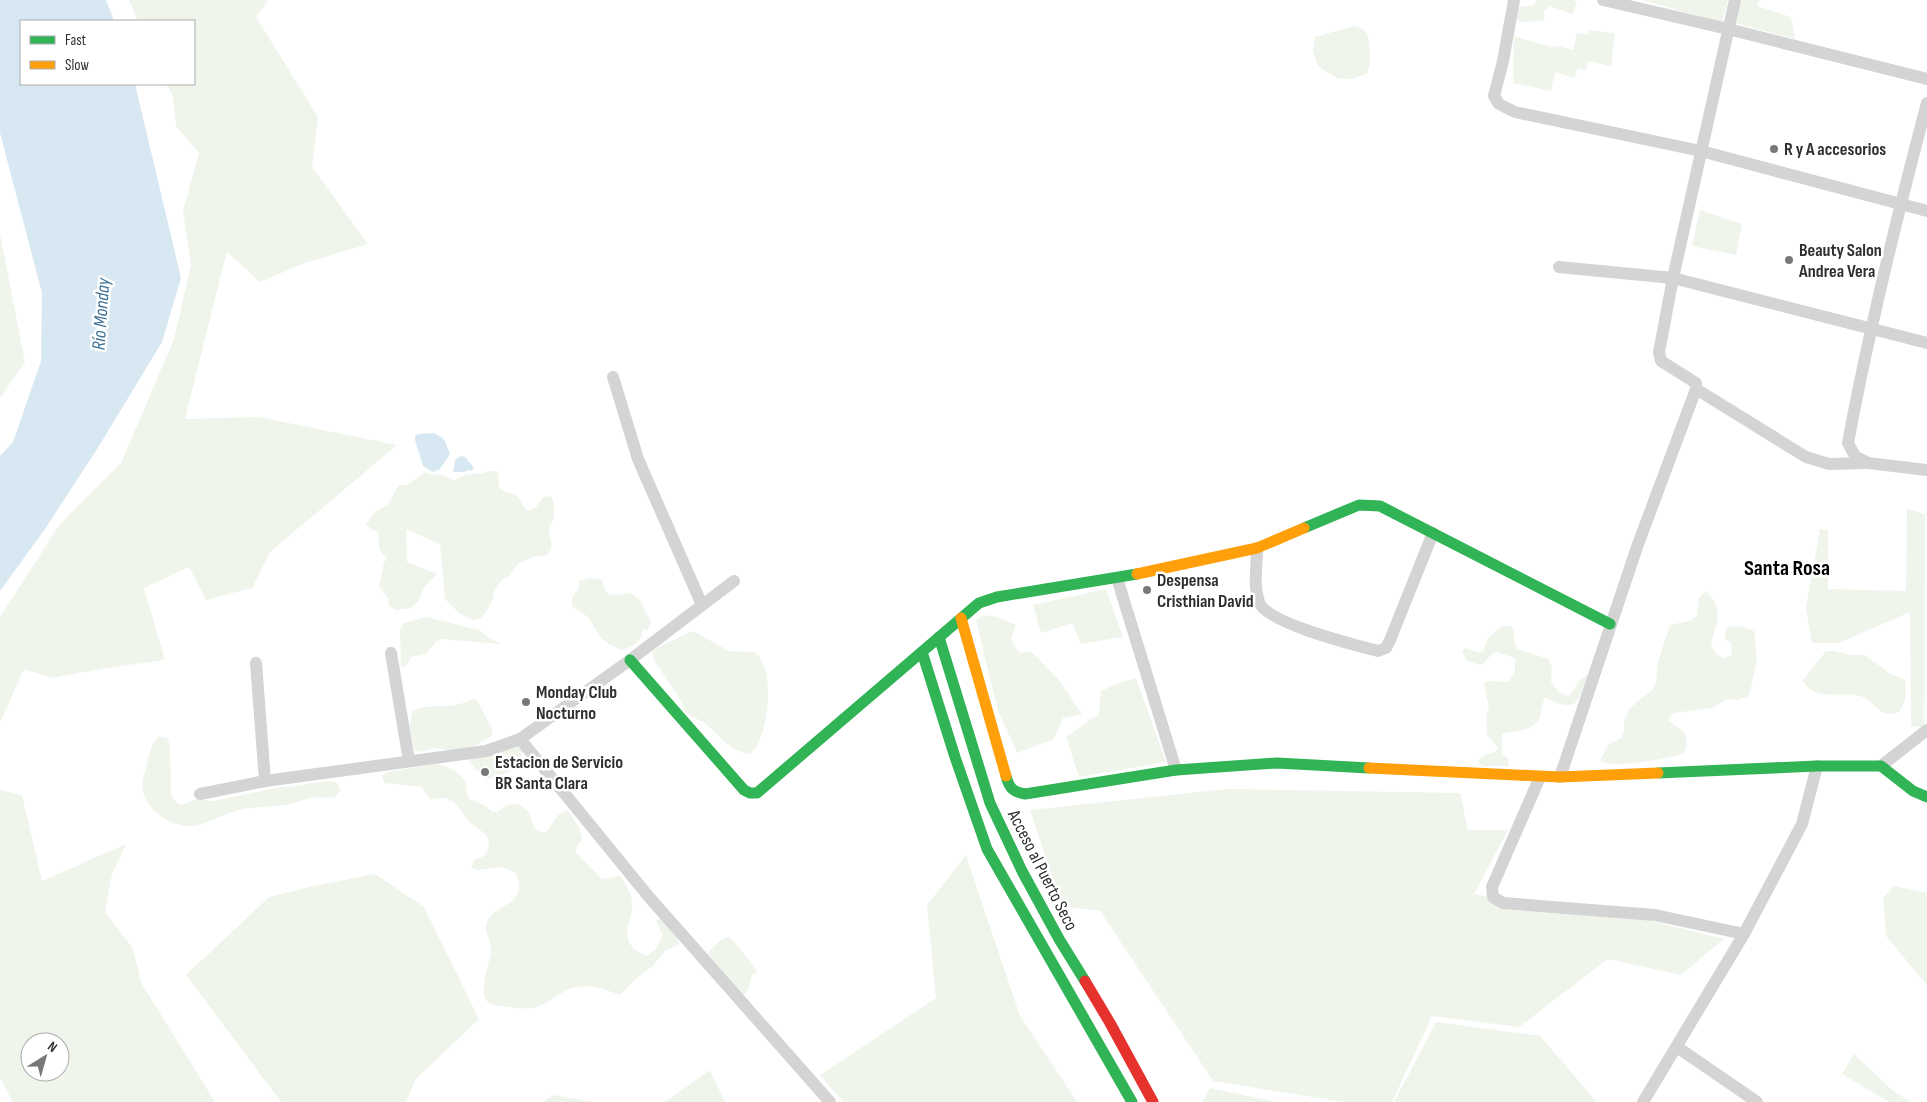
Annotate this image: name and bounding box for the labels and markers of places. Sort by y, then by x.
place label: R y A accesorios [1784,139,1886,160]
marker: R y A accesorios [1768,143,1780,155]
place label: Beauty Salon Andrea Vera [1798,240,1882,282]
marker: Beauty Salon Andrea Vera [1783,254,1795,266]
place label: Despensa Cristhian David [1157,570,1254,612]
marker: Despensa Cristhian David [1141,584,1153,596]
place label: Monday Club Nocturno [536,682,617,724]
marker: Monday Club Nocturno [520,696,532,708]
place label: Estacion de Servicio BR Santa Clara [495,752,623,794]
marker: Estacion de Servicio BR Santa Clara [479,766,491,778]

